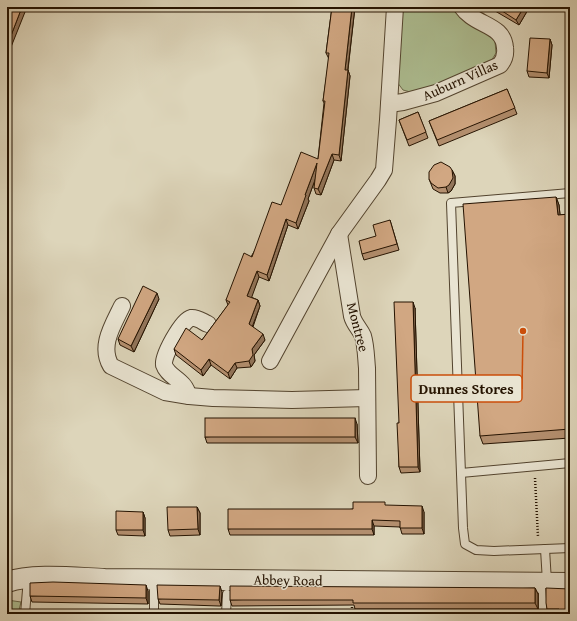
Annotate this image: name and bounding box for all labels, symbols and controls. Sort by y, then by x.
street label: Auburn Villas [419,54,501,106]
street label: Montree [342,300,374,354]
callout: Dunnes Stores [411,375,522,402]
text: Dunnes Stores [418,378,514,399]
street label: Abbey Road [253,569,323,591]

